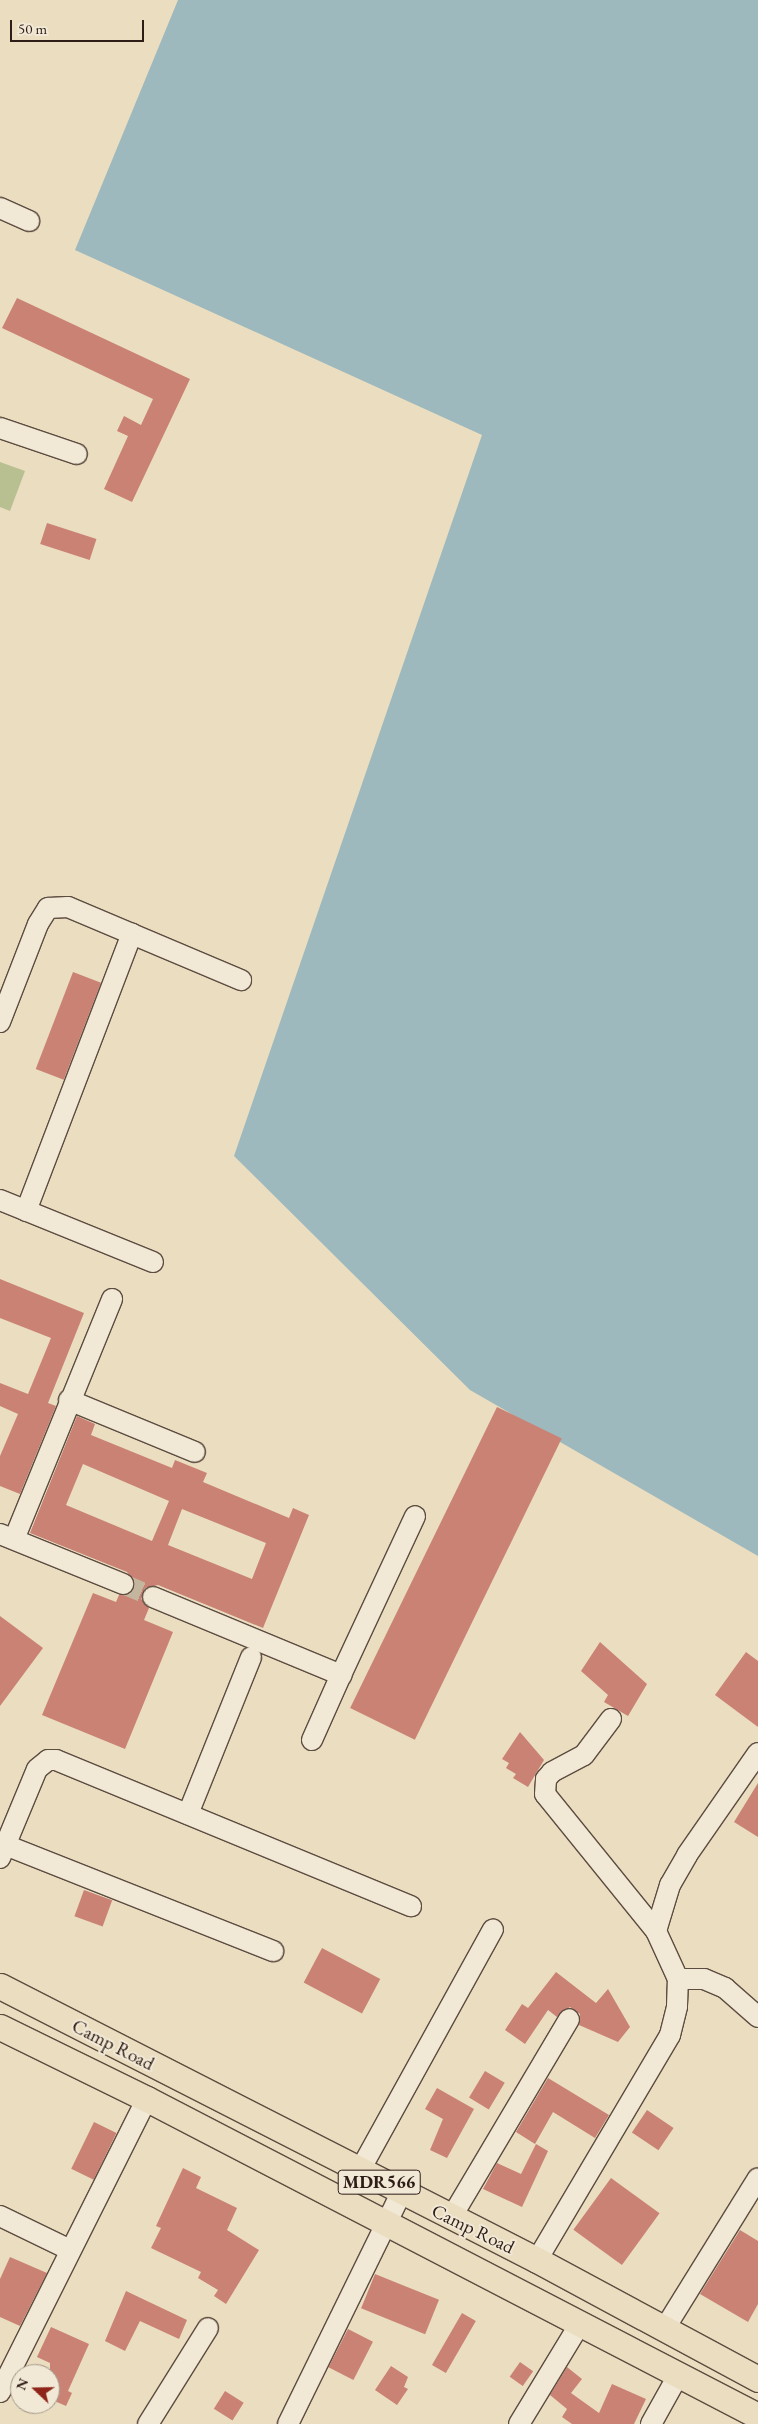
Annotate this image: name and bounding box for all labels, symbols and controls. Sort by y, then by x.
scale bar [12,10,146,42]
text: 50 m [18,19,47,38]
street label: Camp Road [68,2015,158,2075]
road number: MDR566 [336,2166,422,2198]
street label: Camp Road [428,2199,518,2259]
north arrow [10,2364,60,2414]
text: N [11,2375,32,2393]

